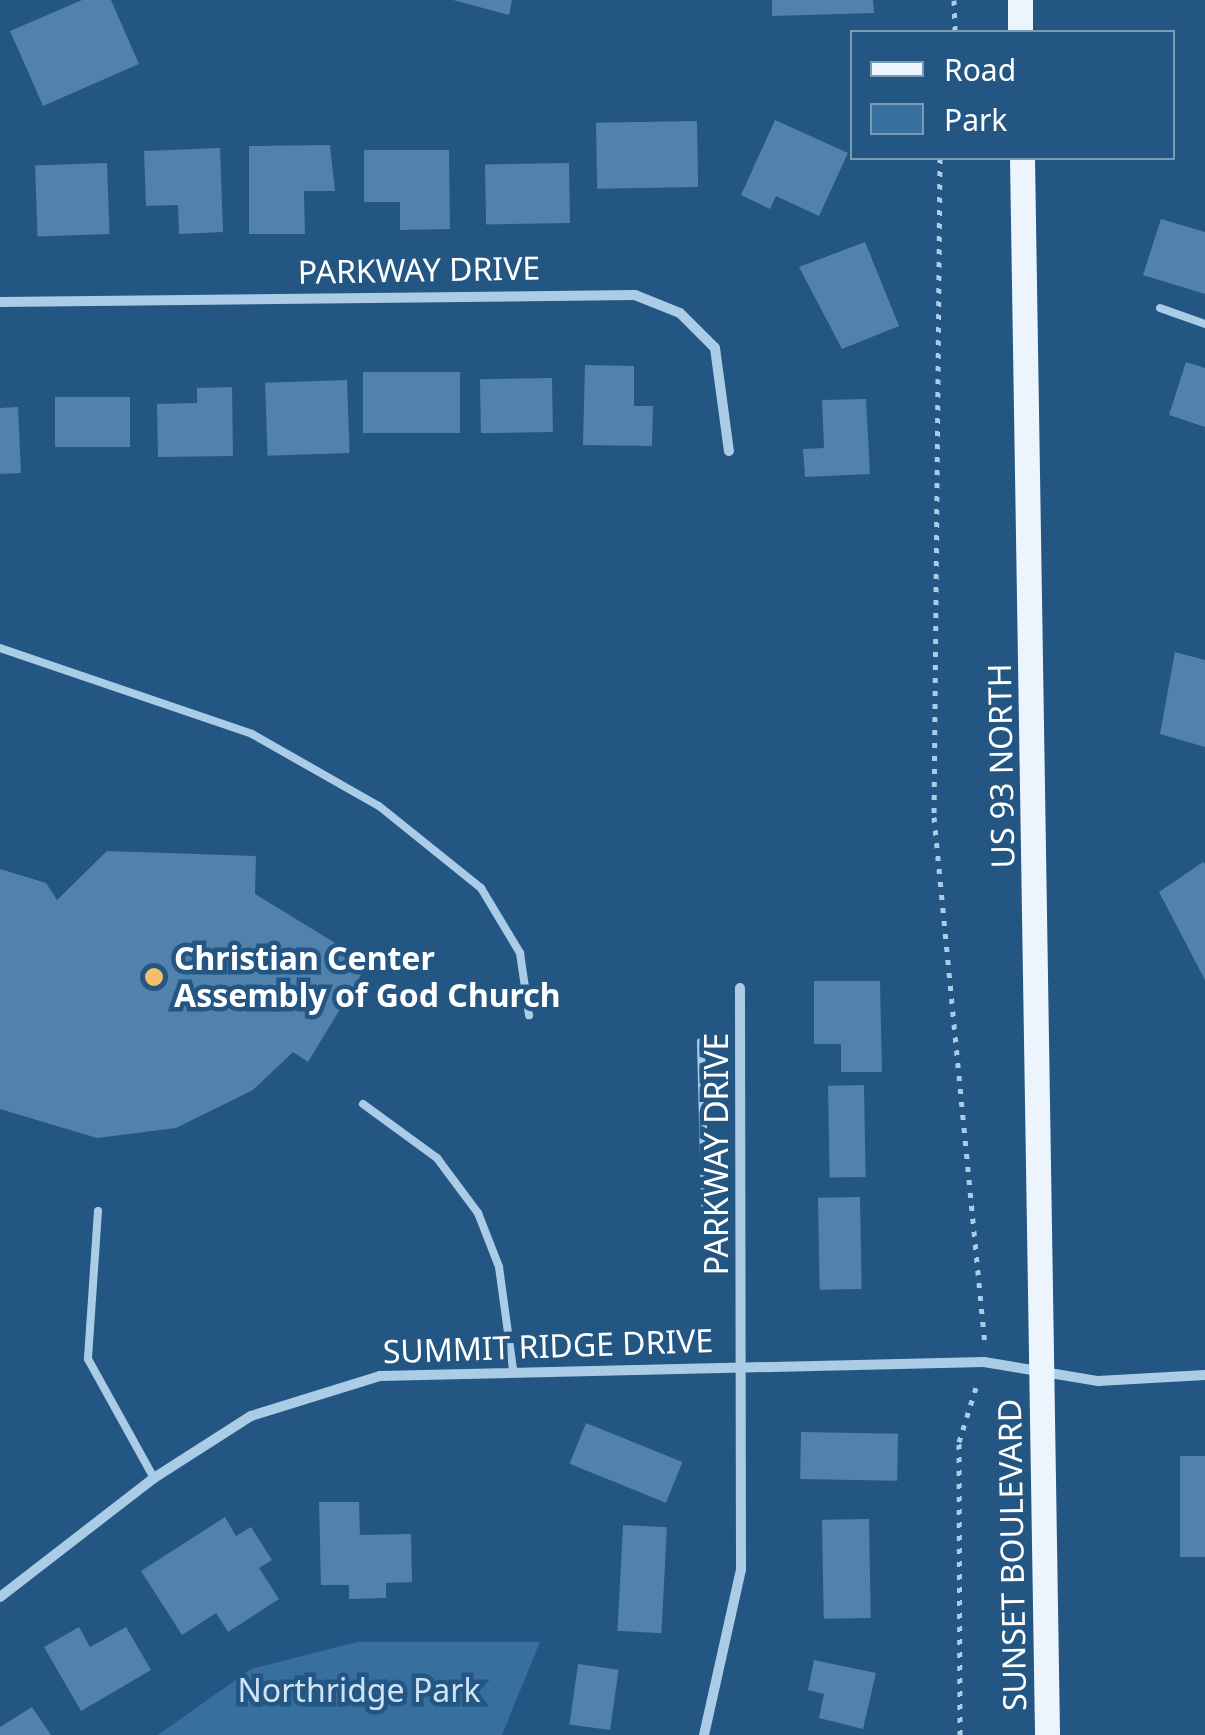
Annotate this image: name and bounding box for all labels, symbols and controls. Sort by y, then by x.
legend [850,30,1175,160]
text: Road [944,49,1016,90]
text: Park [944,99,1007,140]
street label: PARKWAY DRIVE [297,249,541,291]
street label: US 93 NORTH [980,663,1022,869]
place label: Christian Center Assembly of God Church [174,940,560,1015]
marker: Christian Center Assembly of God Church [143,966,165,988]
street label: PARKWAY DRIVE [697,1033,735,1275]
street label: SUMMIT RIDGE DRIVE [382,1321,714,1371]
street label: SUNSET BOULEVARD [990,1399,1034,1711]
park label: Northridge Park [237,1671,481,1709]

